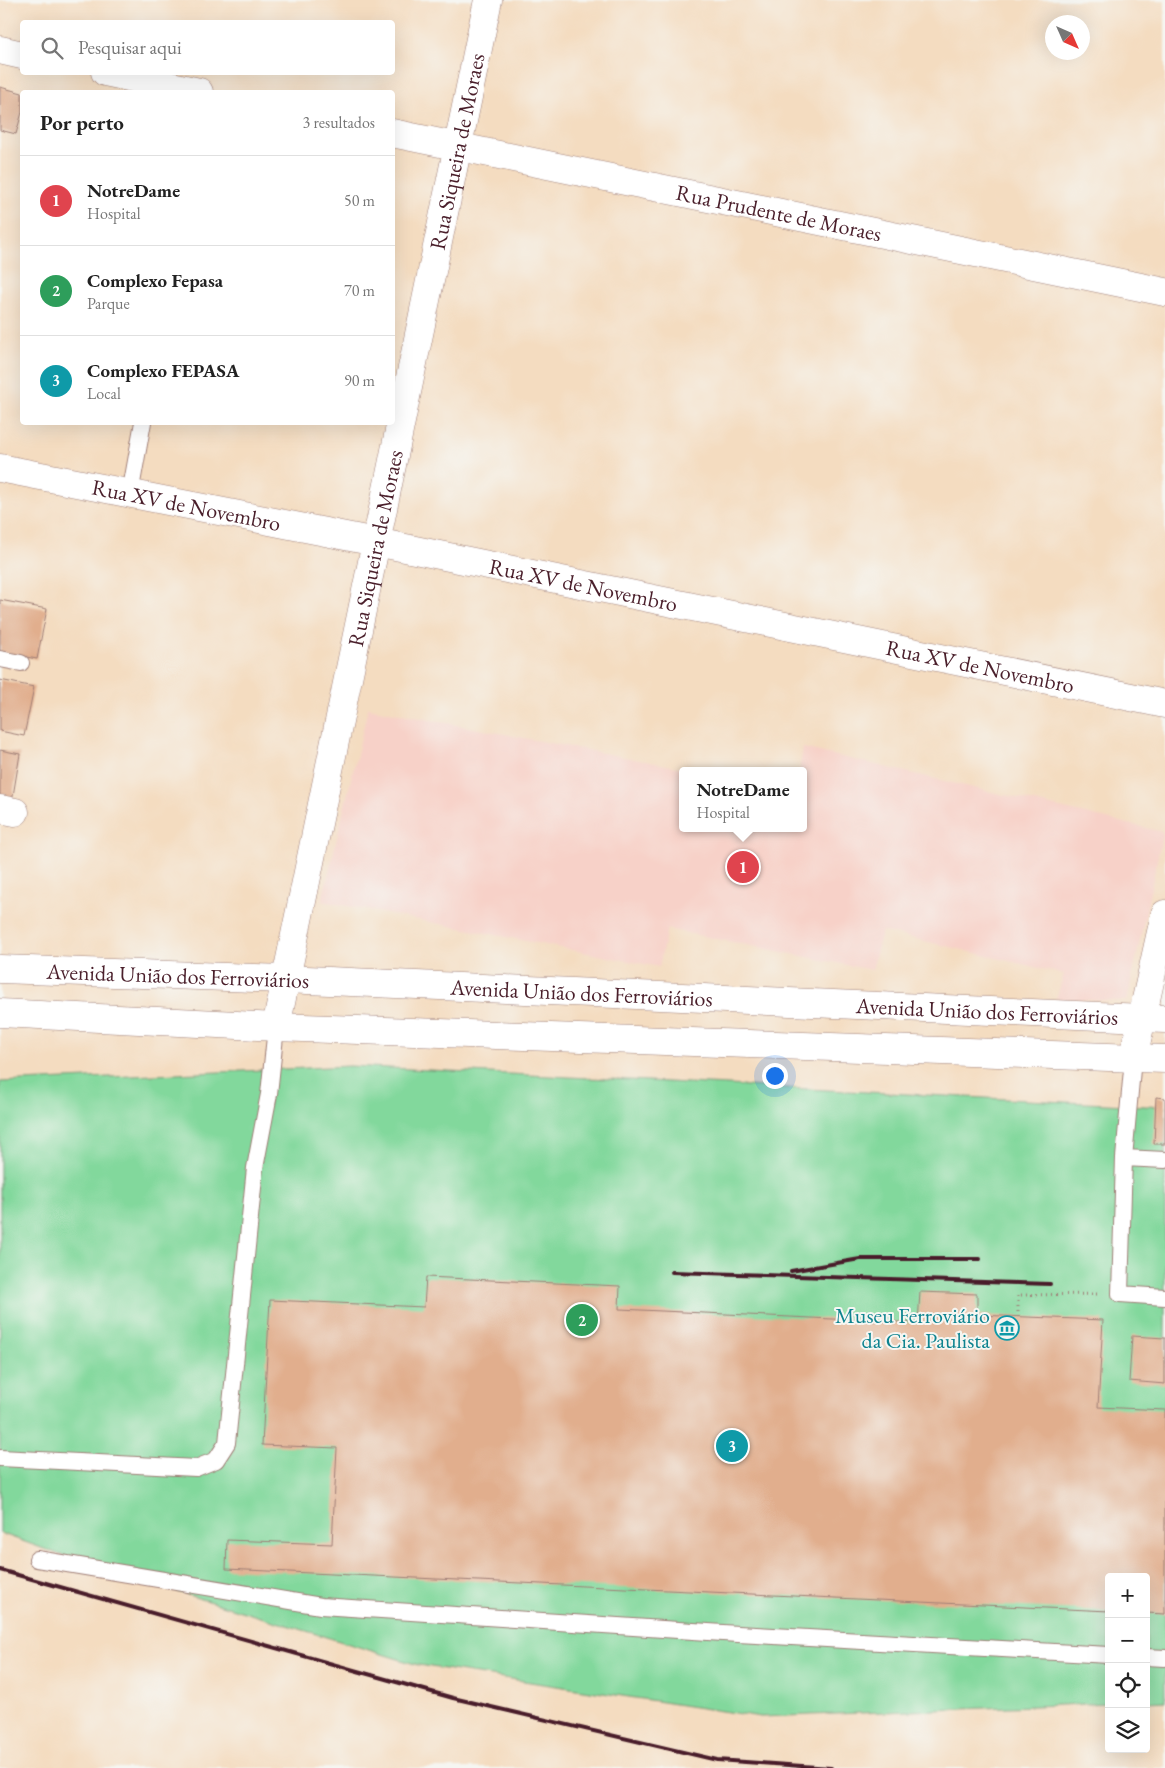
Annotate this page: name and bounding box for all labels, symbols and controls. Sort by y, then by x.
north arrow [1045,15,1090,60]
search box [20,20,395,75]
icon: search [38,34,66,62]
text: Pesquisar aqui [78,35,182,60]
street label: Rua Siqueira de Moraes [423,51,492,252]
text: Por perto [40,109,124,136]
text: 3 resultados [303,112,375,133]
text: NotreDame [87,178,180,203]
street label: Rua Prudente de Moraes [673,178,884,248]
text: 1 [52,190,60,211]
text: 50 m [344,190,375,211]
text: Hospital [87,203,141,224]
text: Complexo Fepasa [87,268,223,293]
text: 2 [52,280,60,301]
text: 70 m [344,280,375,301]
text: Parque [87,293,130,314]
text: Complexo FEPASA [87,358,240,383]
text: 3 [52,370,60,391]
text: 90 m [344,370,375,391]
text: Local [87,383,121,404]
street label: Rua Siqueira de Moraes [341,447,410,649]
street label: Rua XV de Novembro [89,472,283,538]
street label: Rua XV de Novembro [487,552,680,619]
street label: Rua XV de Novembro [883,633,1077,700]
popup [679,767,807,832]
text: NotreDame [696,777,790,802]
text: Hospital [696,802,750,823]
pin: 1 [727,848,759,886]
street label: Avenida União dos Ferroviários [45,957,310,995]
street label: Avenida União dos Ferroviários [449,972,713,1013]
street label: Avenida União dos Ferroviários [854,991,1119,1032]
your location [762,1063,788,1089]
pin: 2 [566,1301,598,1339]
place label: Museu Ferroviário da Cia. Paulista [835,1301,990,1355]
museum icon: Museu Ferroviário da Cia. Paulista [994,1315,1020,1341]
pin: 3 [716,1427,748,1465]
map controls [1105,1573,1150,1753]
button: + [1105,1573,1150,1618]
button: − [1105,1618,1150,1663]
button: locate [1105,1663,1150,1708]
button: layers [1105,1708,1150,1753]

